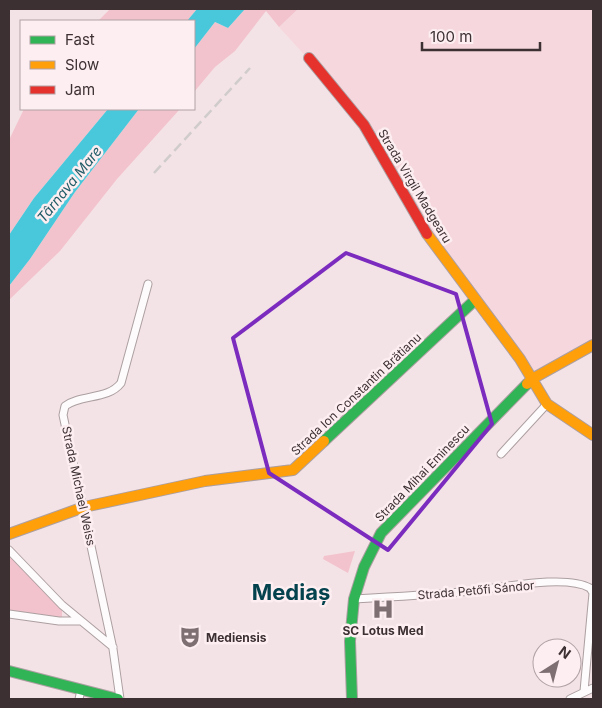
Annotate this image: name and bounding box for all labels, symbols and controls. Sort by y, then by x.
legend [20,20,195,110]
scale bar [422,20,540,52]
text: 100 m [430,27,472,46]
text: Fast [65,30,95,49]
text: Slow [65,55,99,74]
text: Jam [65,80,95,99]
street label: Strada Virgil Madgearu [375,126,455,246]
water label: Târnava Mare [33,142,105,226]
street label: Strada Ion Constantin Brătianu [288,330,424,458]
street label: Strada Mihai Eminescu [372,421,472,525]
street label: Strada Michael Weiss [59,425,99,547]
street label: Strada Petőfi Sándor [417,577,536,603]
district label: Mediaș [252,579,330,605]
hospital icon: SC Lotus Med [370,596,396,622]
place label: SC Lotus Med [342,623,424,638]
theatre icon: Mediensis [177,624,203,650]
place label: Mediensis [206,630,267,645]
north arrow [532,638,582,688]
text: N [556,642,574,662]

